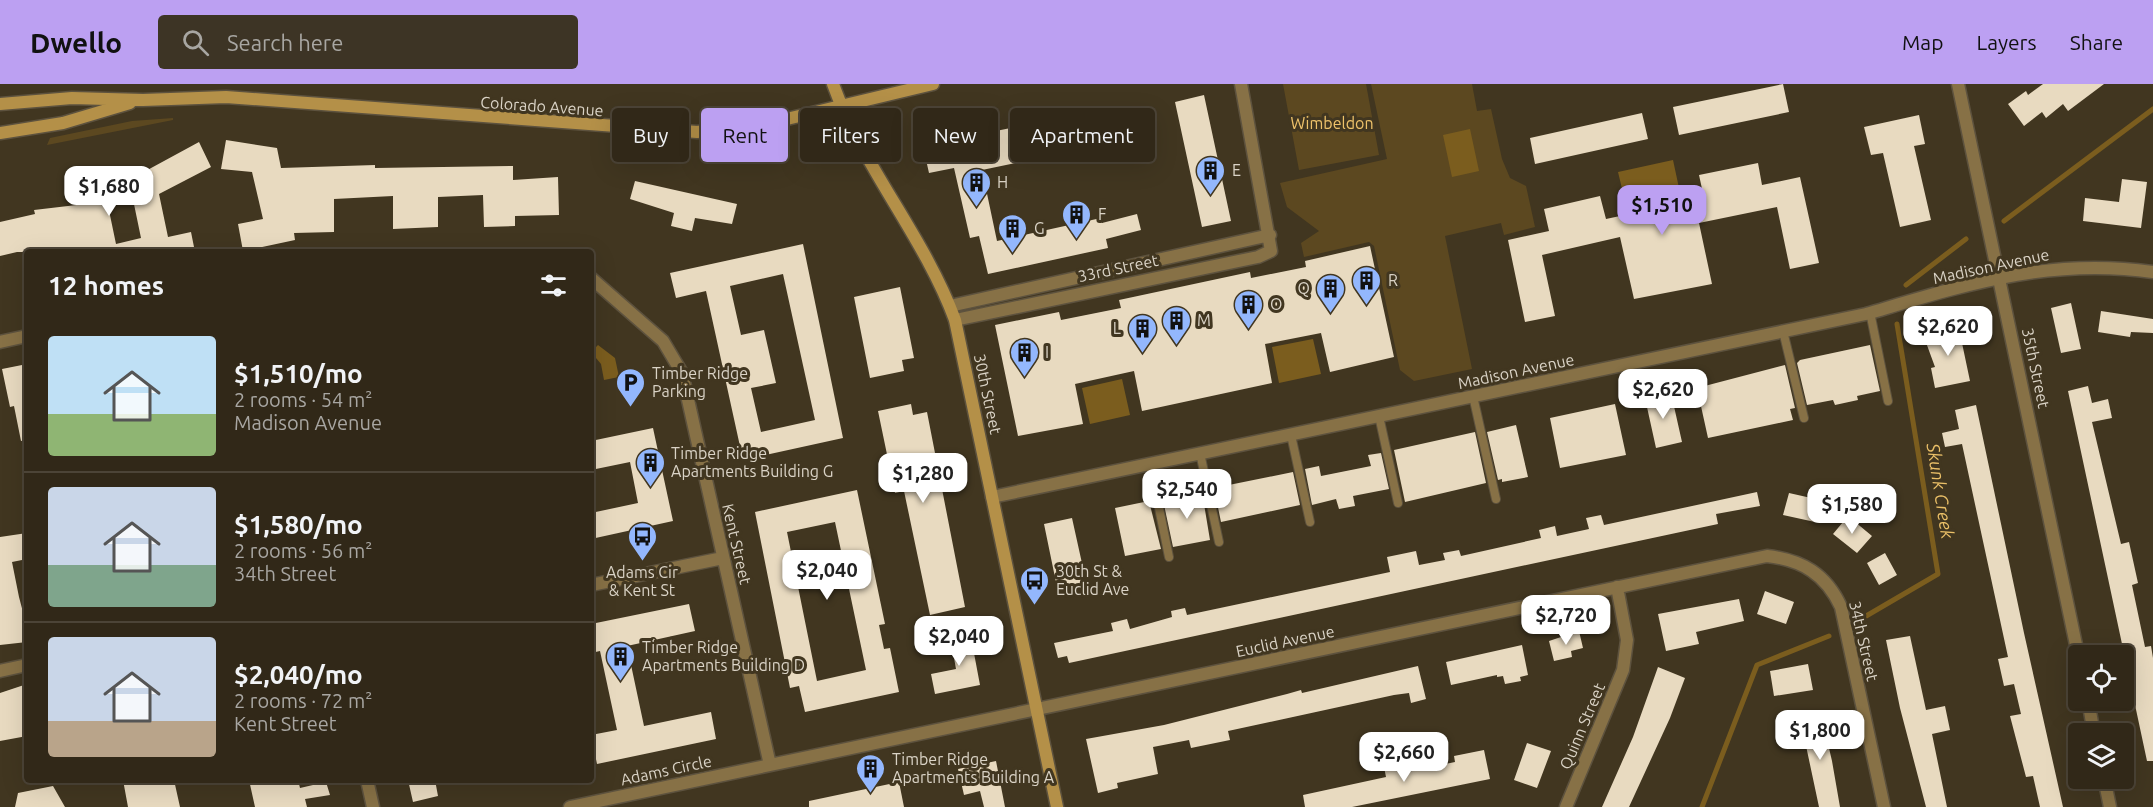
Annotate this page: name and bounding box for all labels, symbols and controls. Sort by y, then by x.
search box [158,15,578,69]
icon: search [179,26,212,59]
text: Dwello [30,27,122,58]
text: Search here [227,30,343,55]
text: Map [1902,30,1943,54]
text: Layers [1976,30,2037,54]
text: Share [2070,30,2123,54]
street label: Colorado Avenue [480,93,604,119]
chip: Buy [612,108,689,162]
chip: Rent [701,108,788,162]
chip: Filters [800,108,901,162]
chip: New [913,108,998,162]
chip: Apartment [1010,108,1155,162]
park label: Wimbeldon [1290,114,1374,132]
building icon: E [1195,154,1227,196]
place label: E [1232,161,1241,179]
pin: $1,680 [60,166,158,217]
building icon: H [960,166,992,208]
place label: H [997,173,1008,191]
text: $1,680 [78,174,140,197]
pin: $1,510 [1613,185,1711,236]
text: $1,510 [1631,193,1693,216]
building icon: F [1061,198,1093,240]
place label: F [1098,205,1106,223]
building icon: G [997,212,1029,254]
place label: G [1034,219,1045,237]
street label: Madison Avenue [1931,245,2051,287]
street label: 33rd Street [1076,251,1161,285]
building icon: R [1351,264,1383,306]
icon: filters [537,269,570,302]
text: 12 homes [48,271,164,300]
place label: R [1388,271,1398,289]
building icon: Q [1315,272,1347,314]
place label: Q [1298,279,1310,297]
building icon: O [1233,288,1265,330]
place label: O [1270,295,1282,313]
building icon: M [1160,304,1192,346]
pin: $2,620 [1899,306,1997,357]
place label: M [1197,311,1211,329]
building icon: L [1126,312,1158,354]
text: $2,620 [1917,314,1979,337]
place label: L [1113,319,1121,337]
street label: 35th Street [2019,326,2053,411]
building icon: I [1008,336,1040,378]
place label: I [1045,343,1049,361]
street label: Madison Avenue [1456,350,1576,392]
street label: 30th Street [971,352,1005,437]
text: $1,510/mo [234,359,363,388]
icon: home [96,360,168,432]
place label: Timber Ridge Parking [652,364,748,400]
parking icon: Timber Ridge Parking [615,366,647,408]
pin: $2,620 [1614,369,1712,420]
text: $2,620 [1632,377,1694,400]
text: 2 rooms · 54 m² [234,388,372,411]
text: Madison Avenue [234,411,382,434]
water label: Skunk Creek [1923,440,1959,541]
place label: Timber Ridge Apartments Building G [671,444,833,480]
building icon: Timber Ridge Apartments Building G [634,446,666,488]
pin: $1,280 [874,453,972,504]
text: $1,280 [892,461,954,484]
pin: $2,540 [1138,469,1236,520]
text: $2,540 [1156,477,1218,500]
pin: $1,580 [1803,484,1901,535]
text: $1,580 [1821,492,1883,515]
street label: Kent Street [719,502,755,587]
text: $1,580/mo [234,510,363,539]
icon: home [96,511,168,583]
bus stop icon: Adams Cir & Kent St [626,520,658,562]
text: 2 rooms · 56 m² [234,539,372,562]
pin: $2,040 [778,550,876,601]
text: $2,040 [796,558,858,581]
text: 34th Street [234,562,336,585]
place label: 30th St & Euclid Ave [1056,562,1129,598]
place label: Adams Cir & Kent St [606,563,678,599]
bus stop icon: 30th St & Euclid Ave [1019,564,1051,606]
pin: $2,720 [1517,595,1615,646]
street label: 34th Street [1846,599,1882,684]
text: $2,720 [1535,603,1597,626]
pin: $2,040 [910,616,1008,667]
street label: Euclid Avenue [1234,622,1336,660]
text: $2,040 [928,624,990,647]
place label: Timber Ridge Apartments Building D [642,638,805,674]
building icon: Timber Ridge Apartments Building D [605,640,637,682]
map controls [2068,645,2134,789]
button: locate [2068,645,2134,711]
text: $2,040/mo [234,660,363,689]
icon: home [96,661,168,733]
street label: Quinn Street [1556,679,1609,772]
text: 2 rooms · 72 m² [234,689,372,712]
pin: $1,800 [1771,710,1869,761]
text: Kent Street [234,712,337,735]
text: $1,800 [1789,718,1851,741]
button: layers [2068,723,2134,789]
pin: $2,660 [1355,732,1453,783]
text: $2,660 [1373,740,1435,763]
place label: Timber Ridge Apartments Building A [892,750,1055,786]
street label: Adams Circle [619,752,713,788]
building icon: Timber Ridge Apartments Building A [855,752,887,794]

